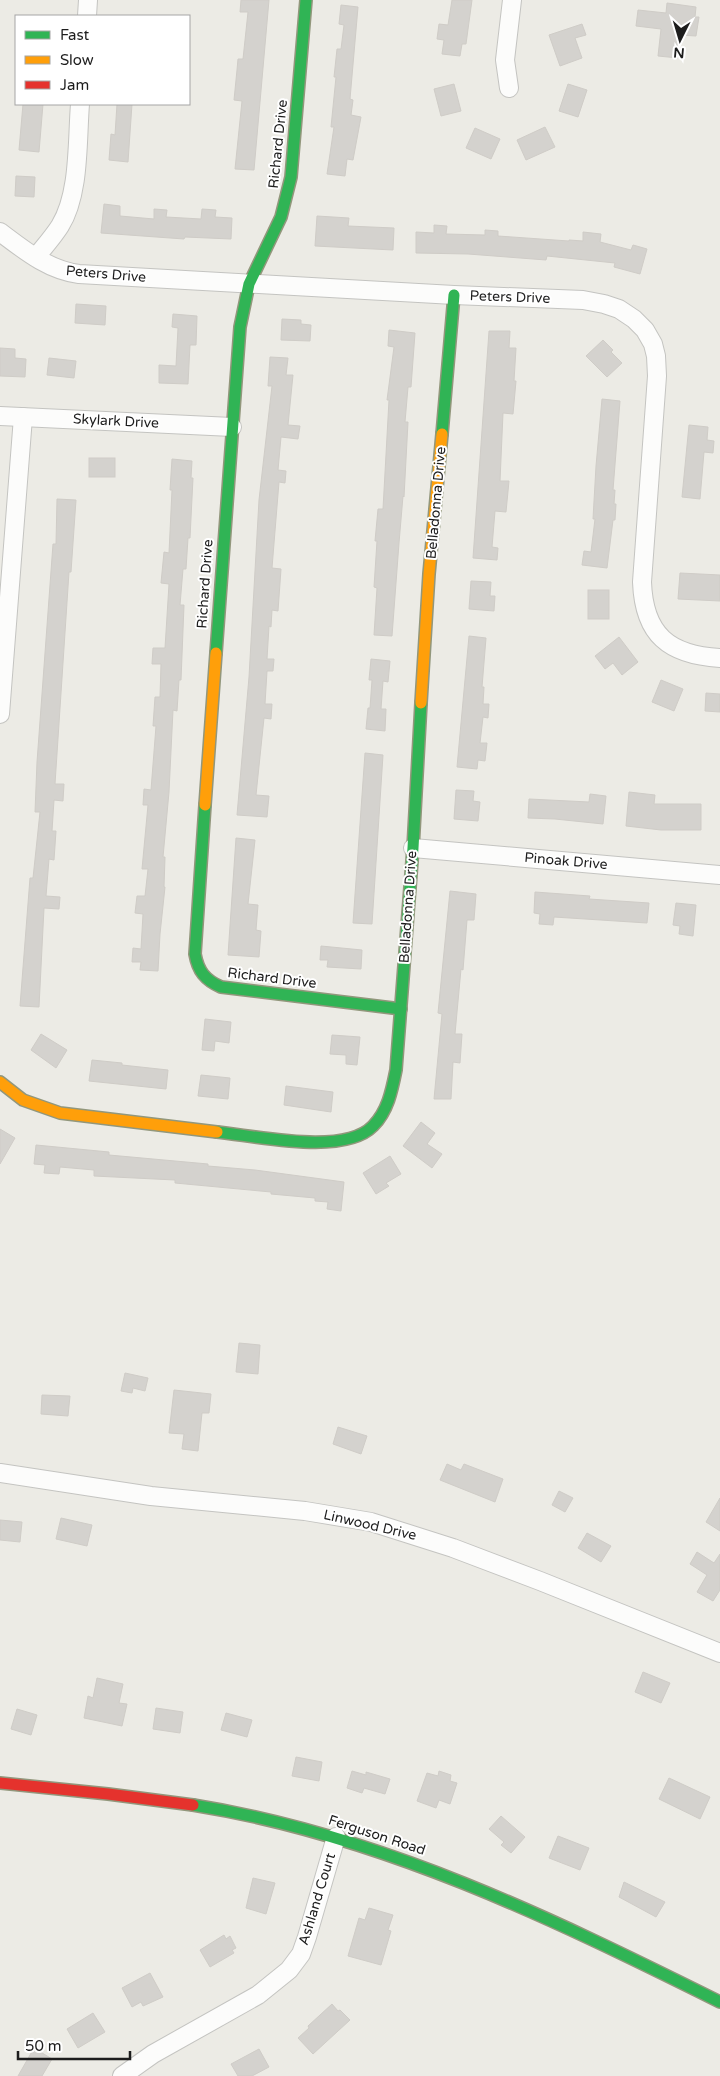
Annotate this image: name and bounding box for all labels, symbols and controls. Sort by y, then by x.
legend [15,15,190,105]
north arrow [655,15,705,65]
text: Fast [60,26,90,44]
text: N [673,43,685,61]
text: Slow [60,51,94,69]
text: Jam [60,76,89,94]
street label: Richard Drive [265,99,291,189]
street label: Peters Drive [65,262,147,286]
street label: Peters Drive [469,287,551,307]
street label: Skylark Drive [73,410,160,432]
street label: Belladonna Drive [423,446,449,560]
street label: Richard Drive [193,539,217,629]
street label: Pinoak Drive [524,849,608,873]
street label: Belladonna Drive [396,850,420,964]
street label: Richard Drive [227,964,317,992]
street label: Linwood Drive [322,1506,418,1544]
street label: Ferguson Road [326,1811,428,1859]
street label: Ashland Court [295,1850,339,1947]
scale bar [18,2028,130,2060]
text: 50 m [25,2037,62,2055]

